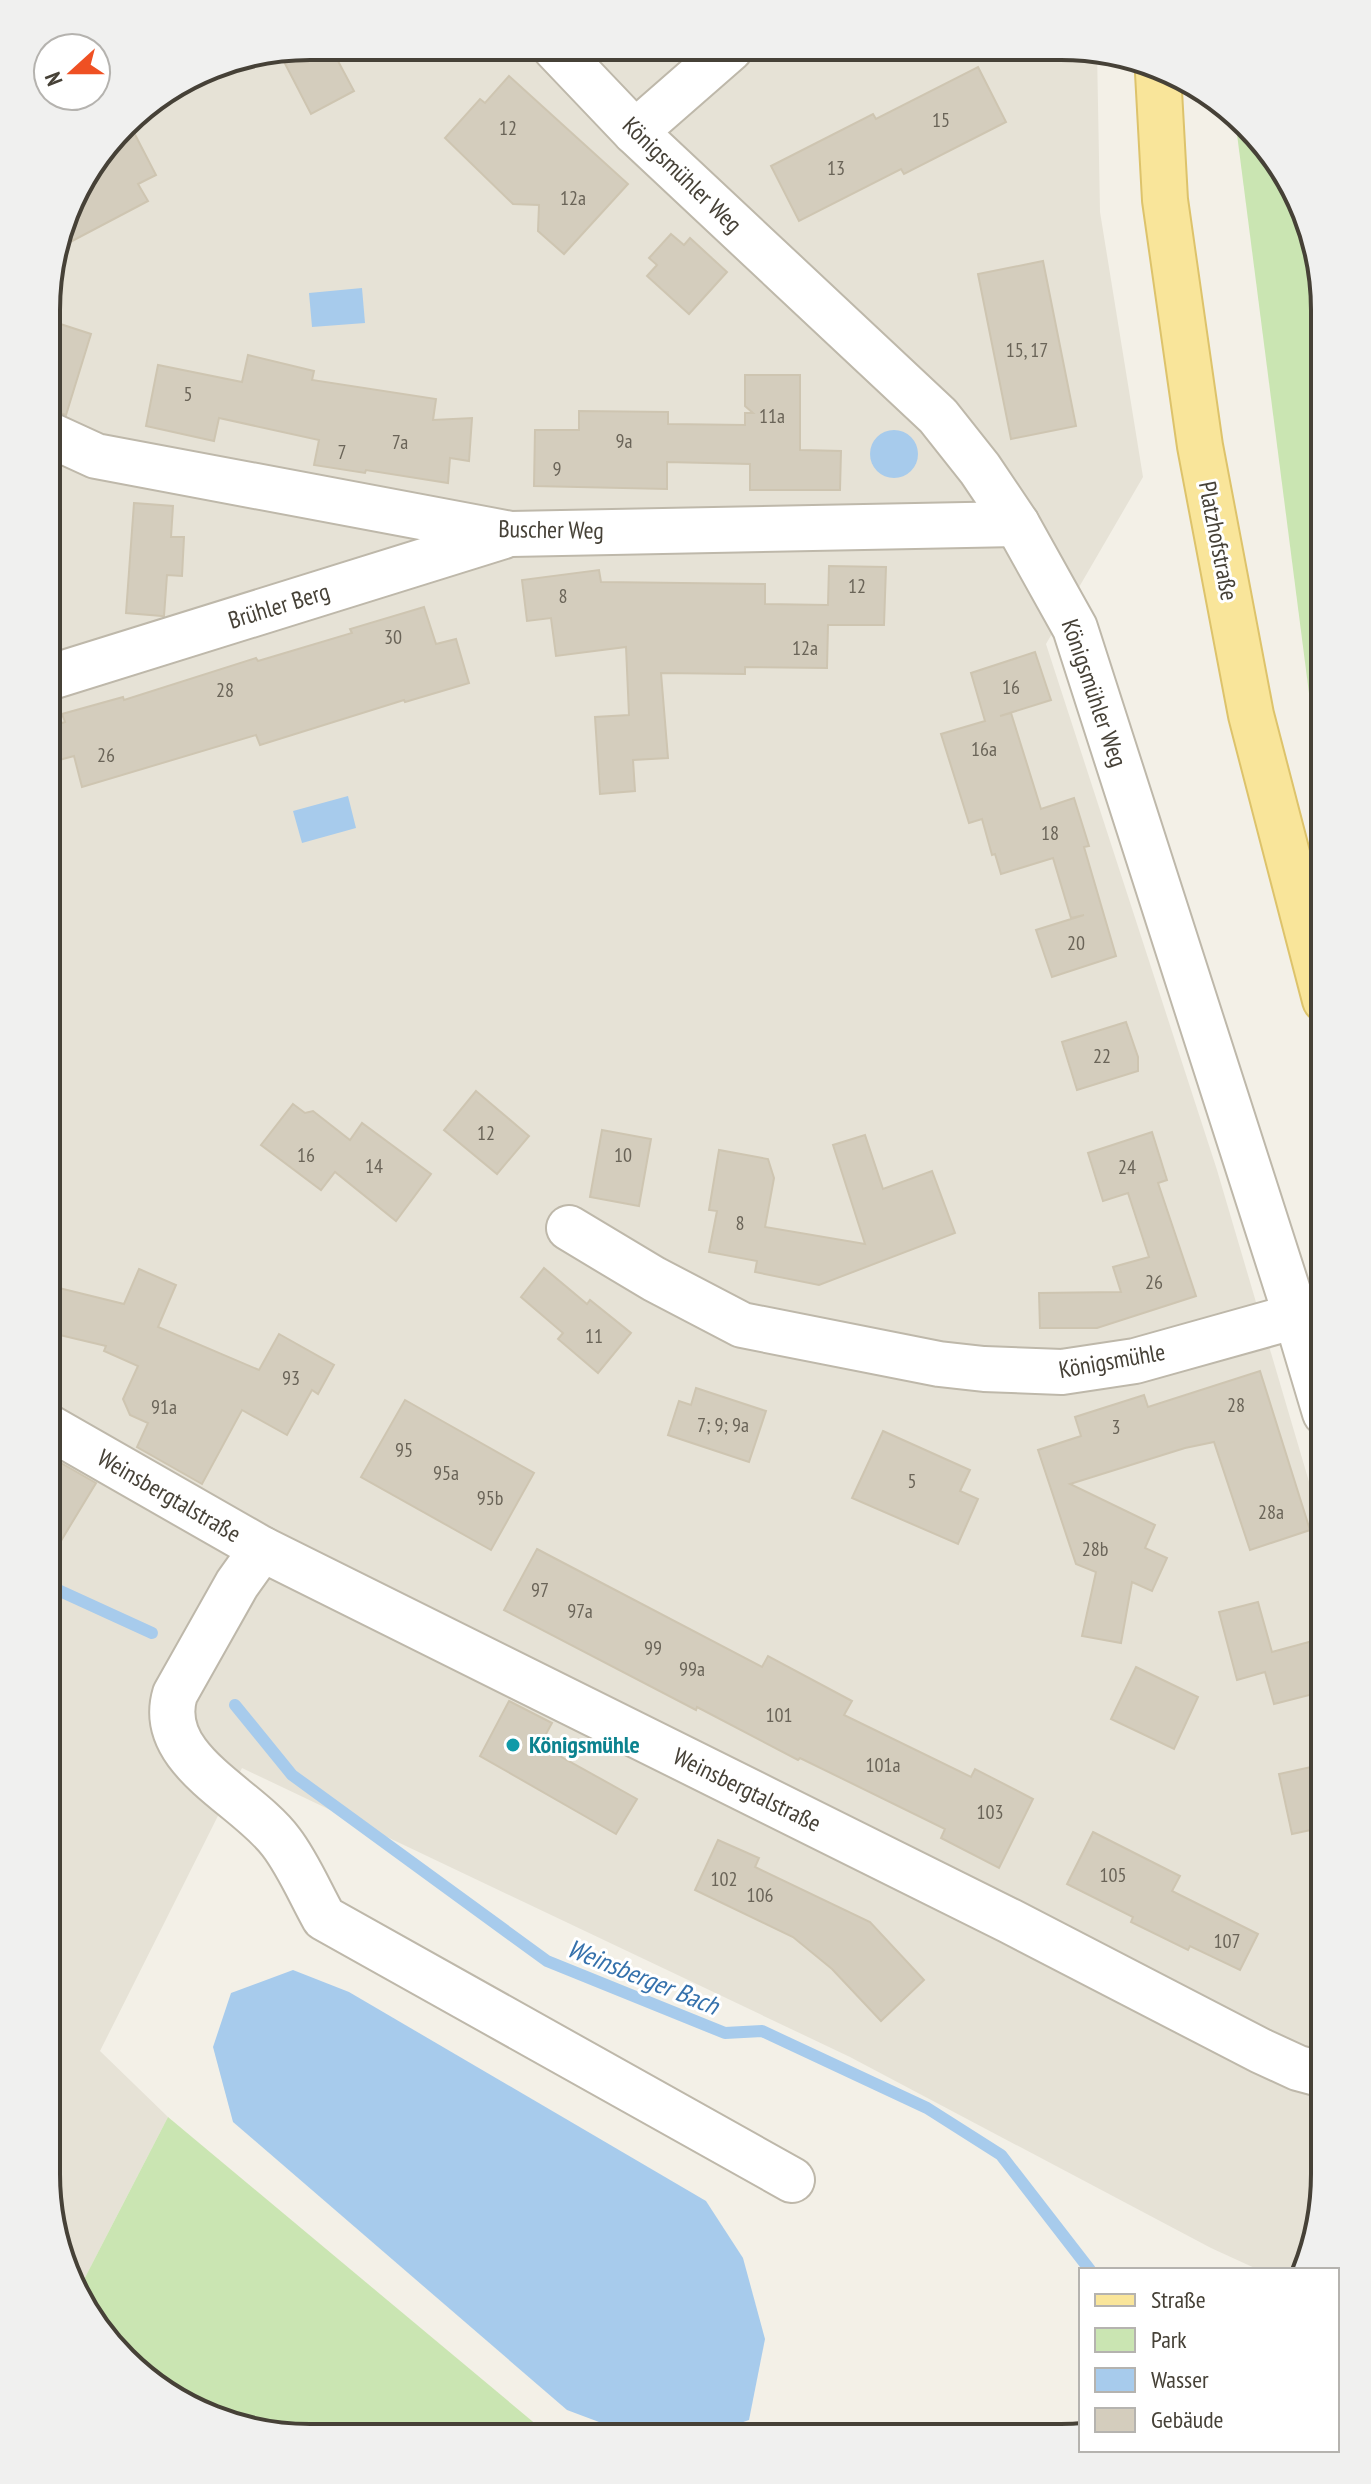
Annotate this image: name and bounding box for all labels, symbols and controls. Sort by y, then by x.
north arrow [32,32,112,112]
text: N [38,69,69,90]
house number: 15 [932,107,950,133]
street label: Königsmühler Weg [616,110,749,239]
house number: 12 [499,115,517,141]
house number: 13 [827,155,845,181]
house number: 12a [560,185,586,211]
house number: 15, 17 [1006,337,1048,363]
house number: 5 [184,381,193,407]
house number: 11a [759,403,785,429]
house number: 9a [616,428,633,454]
house number: 7a [392,429,408,455]
house number: 7 [338,439,347,465]
house number: 9 [553,456,562,482]
street label: Platzhofstraße [1192,479,1245,603]
street label: Buscher Weg [498,513,604,546]
house number: 12 [848,573,866,599]
street label: Brühler Berg [225,575,333,636]
house number: 8 [559,583,568,609]
street label: Königsmühler Weg [1055,615,1134,771]
house number: 30 [384,624,402,650]
house number: 12a [792,635,818,661]
house number: 16 [1002,674,1020,700]
house number: 28 [216,677,234,703]
house number: 16a [971,736,997,762]
house number: 26 [97,742,115,768]
house number: 18 [1041,820,1059,846]
house number: 20 [1067,930,1085,956]
house number: 22 [1093,1043,1111,1069]
house number: 12 [477,1120,495,1146]
house number: 16 [297,1142,315,1168]
house number: 10 [614,1142,632,1168]
house number: 14 [365,1153,383,1179]
house number: 24 [1118,1154,1136,1180]
house number: 8 [736,1210,745,1236]
house number: 26 [1145,1269,1163,1295]
house number: 11 [585,1323,603,1349]
street label: Königsmühle [1056,1336,1168,1385]
house number: 93 [282,1365,300,1391]
house number: 28 [1227,1392,1245,1418]
house number: 91a [151,1394,177,1420]
house number: 7; 9; 9a [697,1412,749,1438]
house number: 3 [1112,1414,1121,1440]
house number: 95 [395,1437,413,1463]
street label: Weinsbergtalstraße [92,1442,247,1549]
house number: 95a [433,1460,459,1486]
house number: 5 [908,1468,917,1494]
house number: 95b [477,1485,503,1511]
house number: 28a [1258,1499,1284,1525]
house number: 28b [1082,1536,1108,1562]
house number: 97 [531,1577,549,1603]
house number: 97a [567,1598,593,1624]
house number: 99 [644,1635,662,1661]
house number: 99a [679,1656,705,1682]
house number: 101 [766,1702,793,1728]
place label: Königsmühle [529,1729,640,1760]
marker: Königsmühle [504,1736,522,1754]
street label: Weinsbergtalstraße [668,1740,826,1839]
house number: 101a [866,1752,901,1778]
house number: 103 [977,1799,1004,1825]
house number: 105 [1100,1862,1127,1888]
house number: 102 [711,1866,738,1892]
house number: 106 [747,1882,774,1908]
house number: 107 [1214,1928,1241,1954]
water label: Weinsberger Bach [563,1931,725,2022]
legend [1079,2268,1339,2452]
text: Straße [1151,2284,1206,2315]
text: Park [1151,2324,1187,2355]
text: Wasser [1151,2364,1209,2395]
text: Gebäude [1151,2404,1223,2435]

